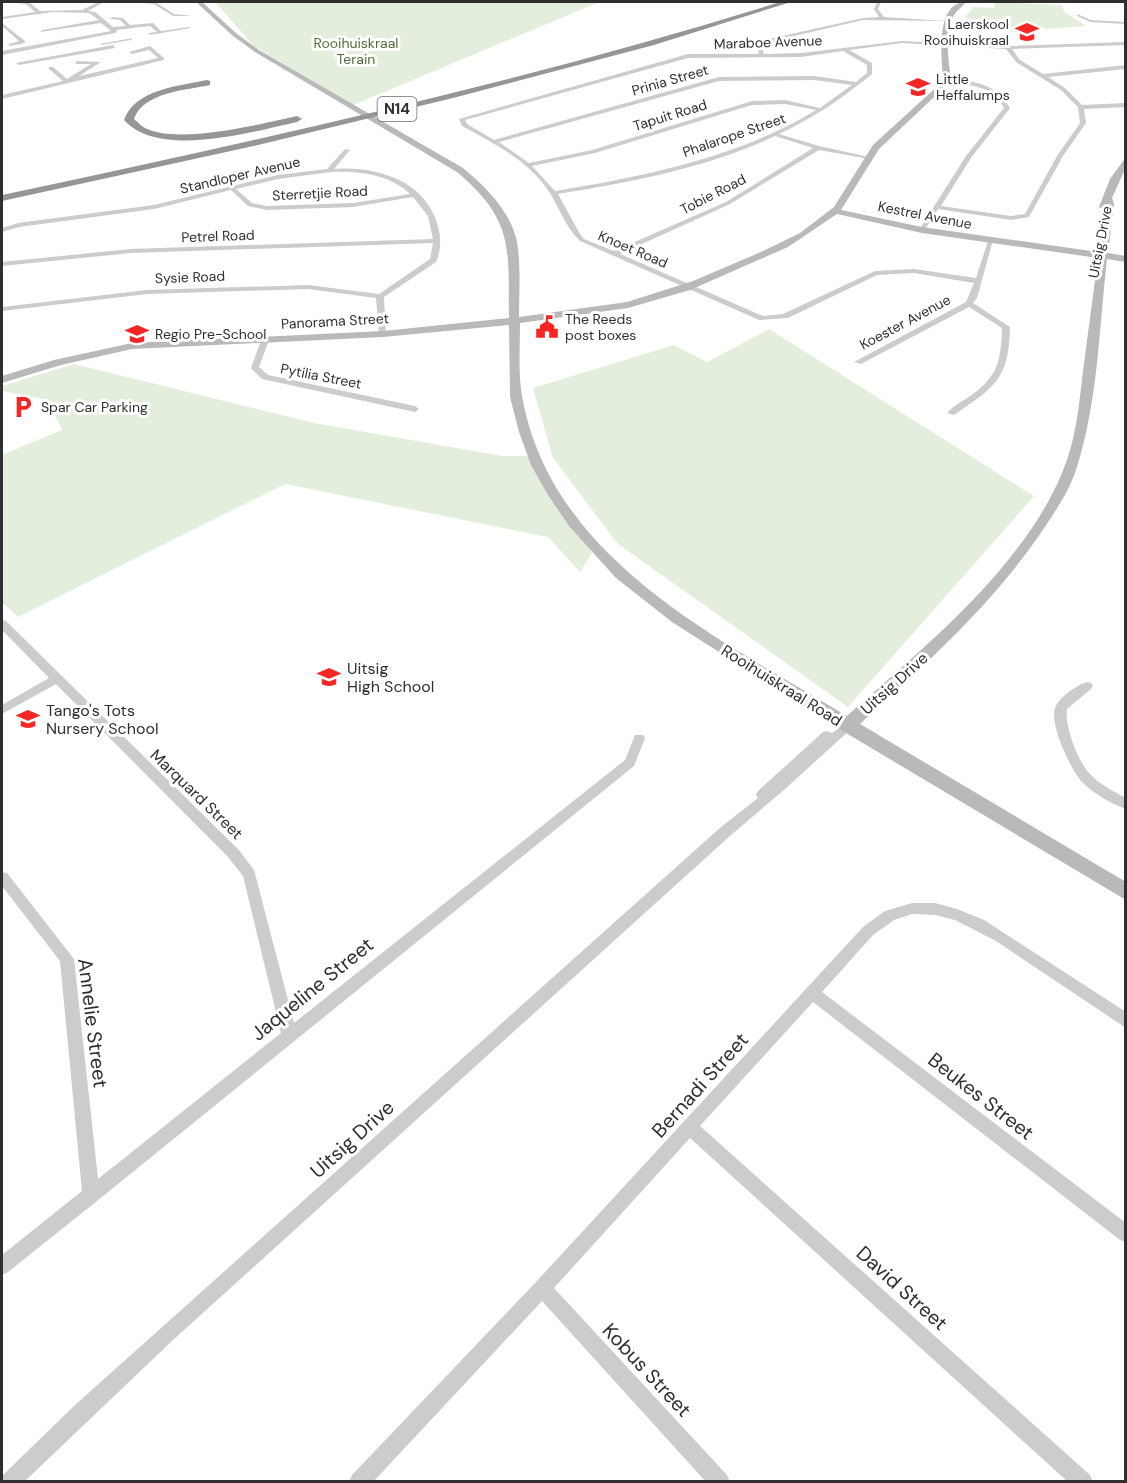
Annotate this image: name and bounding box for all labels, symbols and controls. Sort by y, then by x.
place label: Laerskool Rooihuiskraal [924,15,1009,49]
school or university icon: Laerskool Rooihuiskraal [1014,19,1040,45]
street label: Maraboe Avenue [713,31,823,53]
park label: Rooihuiskraal Terain [314,34,398,68]
street label: Prinia Street [630,60,710,100]
place label: Little Heffalumps [936,70,1010,104]
school or university icon: Little Heffalumps [905,74,931,100]
street label: Tapuit Road [631,95,709,135]
road number: N14 [378,97,416,121]
street label: Phalarope Street [680,109,788,161]
street label: Standloper Avenue [178,152,302,198]
street label: Tobie Road [677,170,749,218]
street label: Sterretjie Road [272,182,368,204]
street label: Kestrel Avenue [877,197,973,233]
street label: Uitsig Drive [1084,204,1116,280]
street label: Petrel Road [181,226,255,246]
street label: Knoet Road [595,226,671,272]
street label: Sysie Road [155,267,225,287]
street label: Koester Avenue [856,290,954,354]
street label: Panorama Street [281,309,389,333]
place label: The Reeds post boxes [565,310,636,344]
public building icon: The Reeds post boxes [534,314,560,340]
school or university icon: Regio Pre-School [124,321,150,347]
place label: Regio Pre-School [155,325,266,343]
street label: Pytilia Street [279,359,363,393]
parking icon: Spar Car Parking [10,394,36,420]
place label: Spar Car Parking [41,398,148,416]
street label: Rooihuiskraal Road [717,640,846,731]
street label: Uitsig Drive [856,648,932,719]
place label: Uitsig High School [347,658,434,697]
school or university icon: Uitsig High School [316,664,342,690]
place label: Tango's Tots Nursery School [46,700,159,739]
school or university icon: Tango's Tots Nursery School [15,706,41,732]
street label: Marquard Street [146,745,247,844]
street label: Jaqueline Street [245,931,379,1046]
street label: Annelie Street [72,957,114,1089]
street label: Bernadi Street [646,1027,754,1143]
street label: Beukes Street [923,1046,1039,1146]
street label: Uitsig Drive [305,1094,399,1184]
street label: David Street [851,1240,953,1336]
street label: Kobus Street [597,1318,697,1422]

